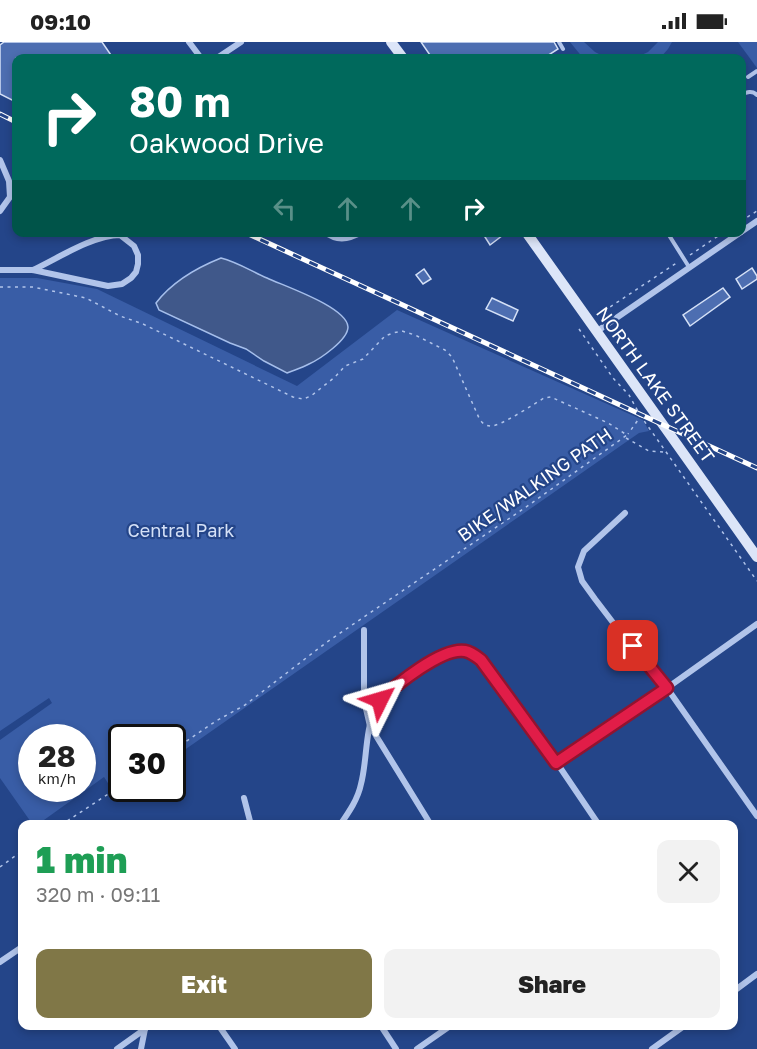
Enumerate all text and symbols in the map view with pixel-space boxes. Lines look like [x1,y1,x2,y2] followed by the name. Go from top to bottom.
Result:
[30,8,91,35] text: 09:10
[129,76,230,126] text: 80 m
[30,78,108,156] icon: right
[129,127,324,159] text: Oakwood Drive
[268,192,301,225] icon: left
[331,192,364,225] icon: ahead
[394,192,427,225] icon: ahead
[457,192,490,225] icon: right
[592,302,720,467] street label: NORTH LAKE STREET
[453,423,616,546] street label: BIKE/WALKING PATH
[127,519,235,541] park label: Central Park
[607,620,658,671] pin
[616,629,649,662] icon: arrive
[348,668,412,732] position arrow
[108,724,186,802] speed limit sign: 30
[38,738,76,774] text: 28
[38,769,76,787] text: km/h
[36,838,127,881] text: 1 min
[657,840,720,903] button: close
[36,882,160,906] text: 320 m · 09:11
[36,949,372,1018] button: Exit
[384,949,720,1018] button: Share

